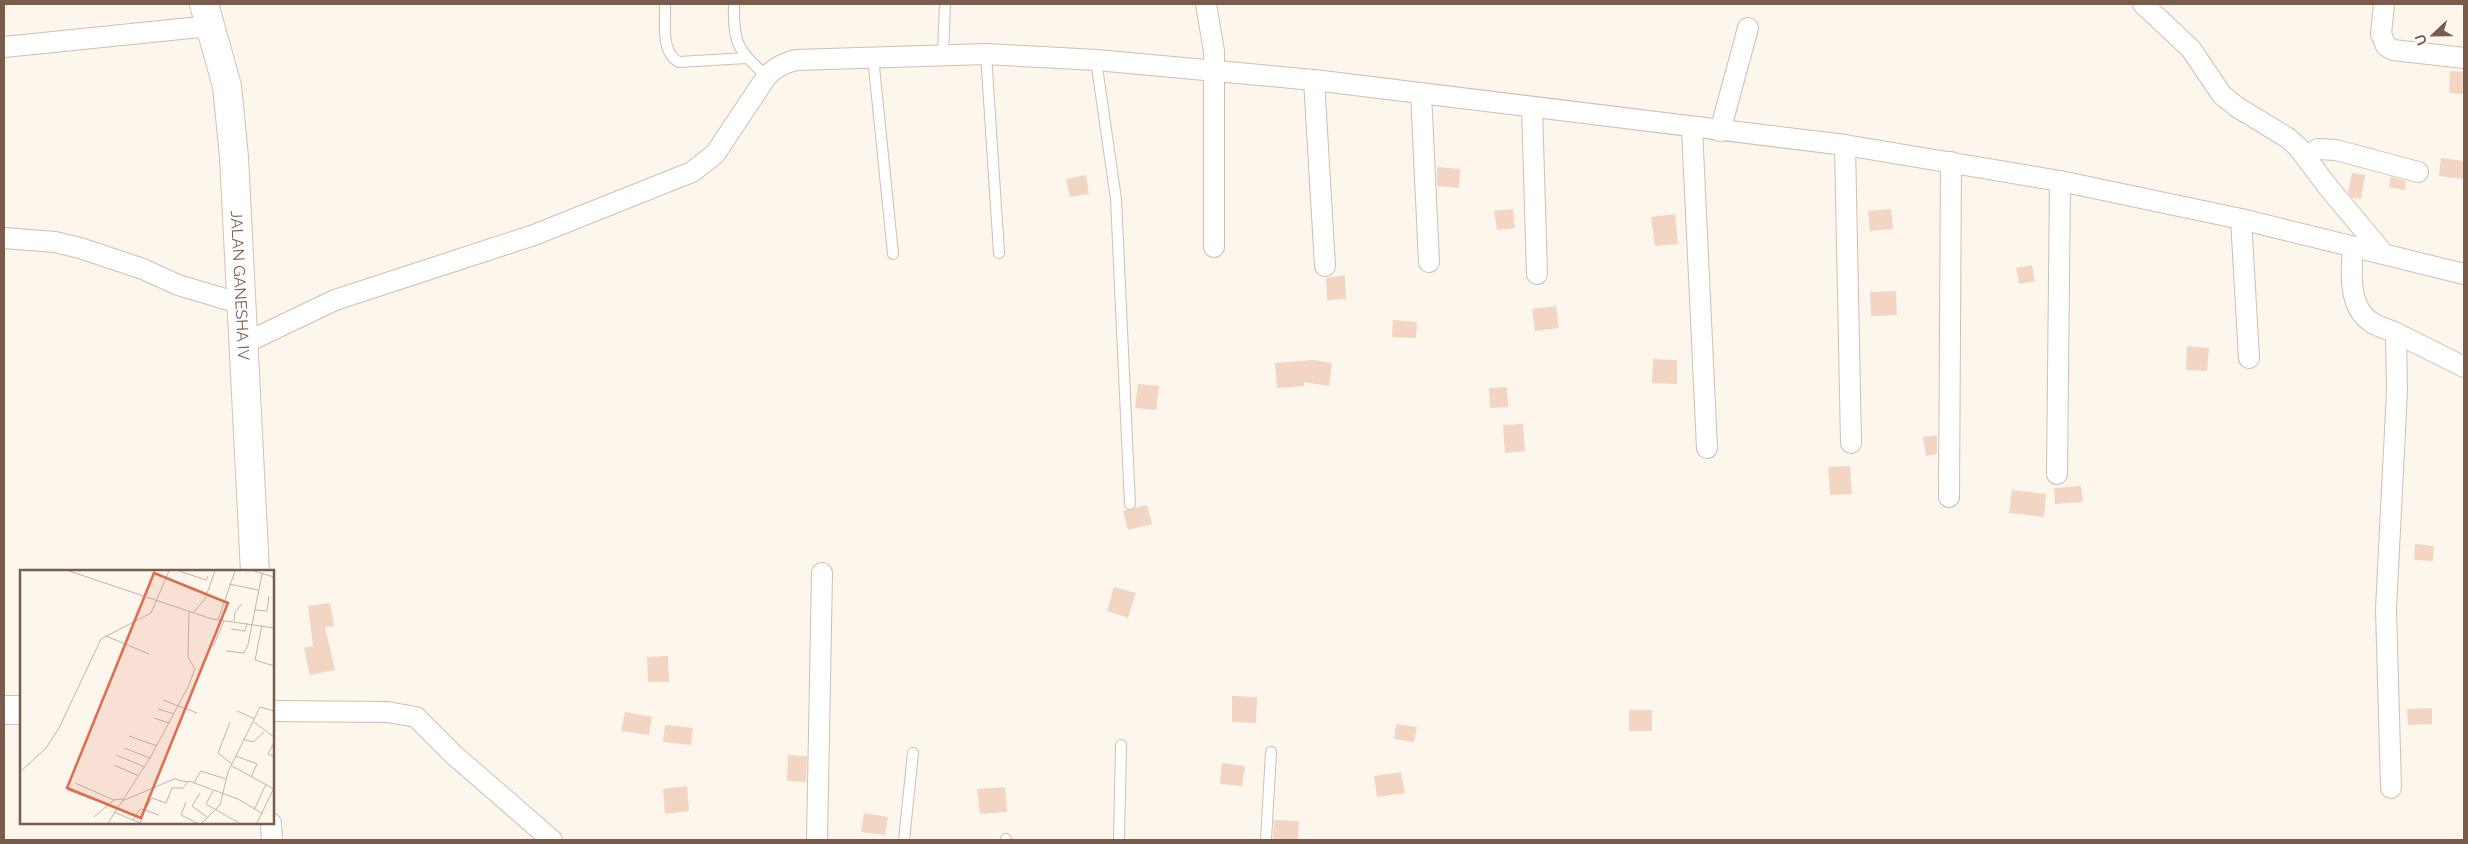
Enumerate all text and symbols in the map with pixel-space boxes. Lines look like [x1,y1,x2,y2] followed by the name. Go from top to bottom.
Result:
[2408,10,2458,60] north arrow
[2412,32,2430,48] text: U
[227,210,253,361] street label: JALAN GANESHA IV
[20,570,274,824] inset map

